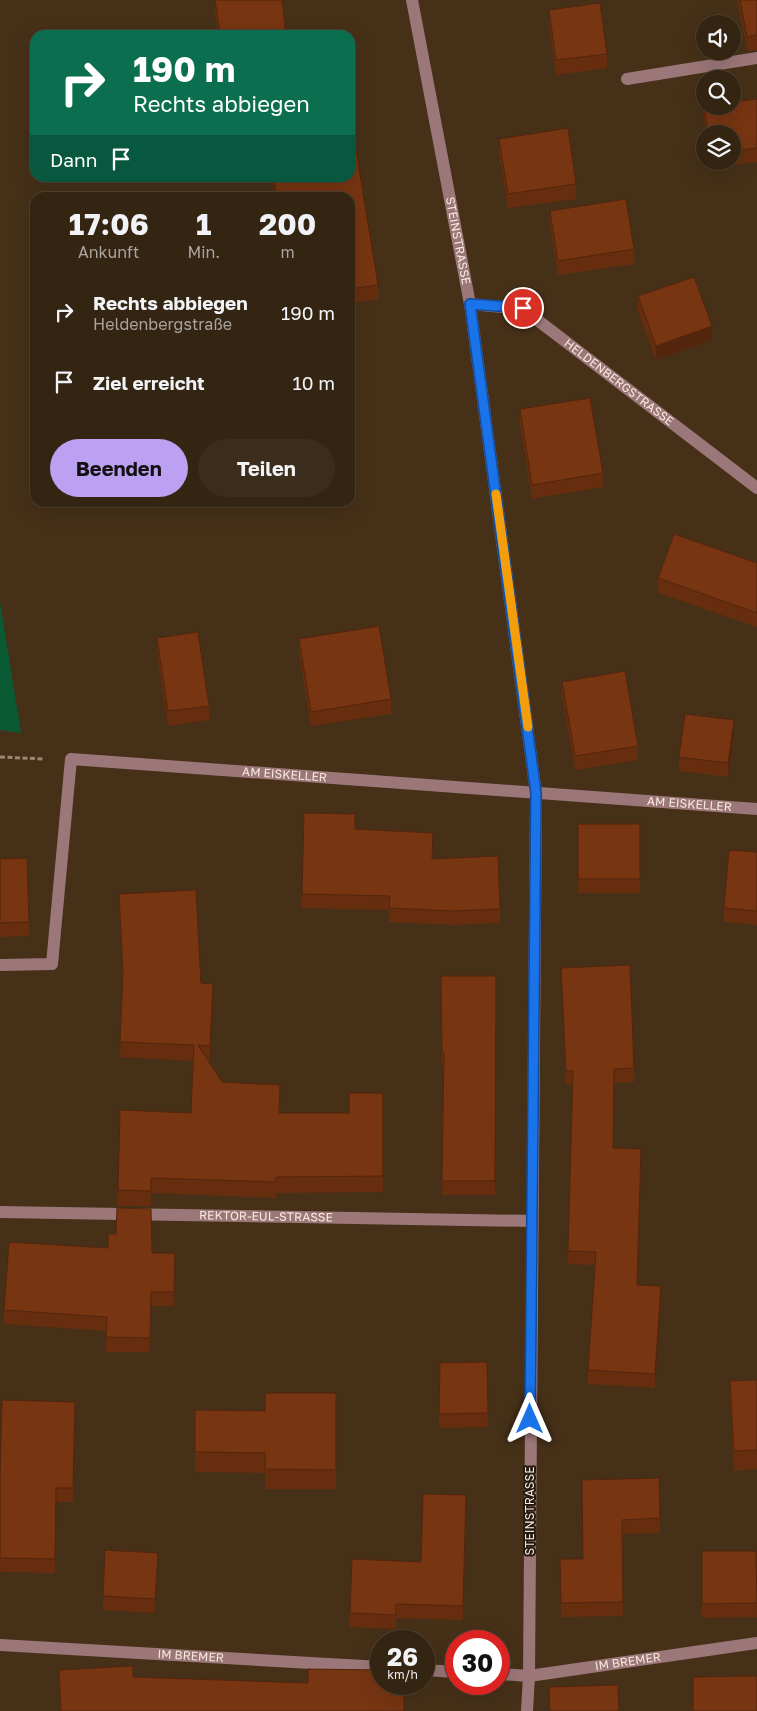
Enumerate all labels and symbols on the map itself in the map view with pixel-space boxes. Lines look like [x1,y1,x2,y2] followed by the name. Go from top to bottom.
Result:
[443,195,474,286] street label: STEINSTRASSE
[502,287,544,329] pin
[561,335,677,429] street label: HELDENBERGSTRASSE
[242,763,328,785] street label: AM EISKELLER
[647,793,732,814] street label: AM EISKELLER
[199,1207,333,1225] street label: REKTOR-EUL-STRASSE
[503,1392,555,1444] position arrow
[522,1467,537,1555] street label: STEINSTRASSE
[445,1630,510,1695] speed limit sign: 30
[157,1646,224,1665] street label: IM BREMER
[594,1649,662,1673] street label: IM BREMER

